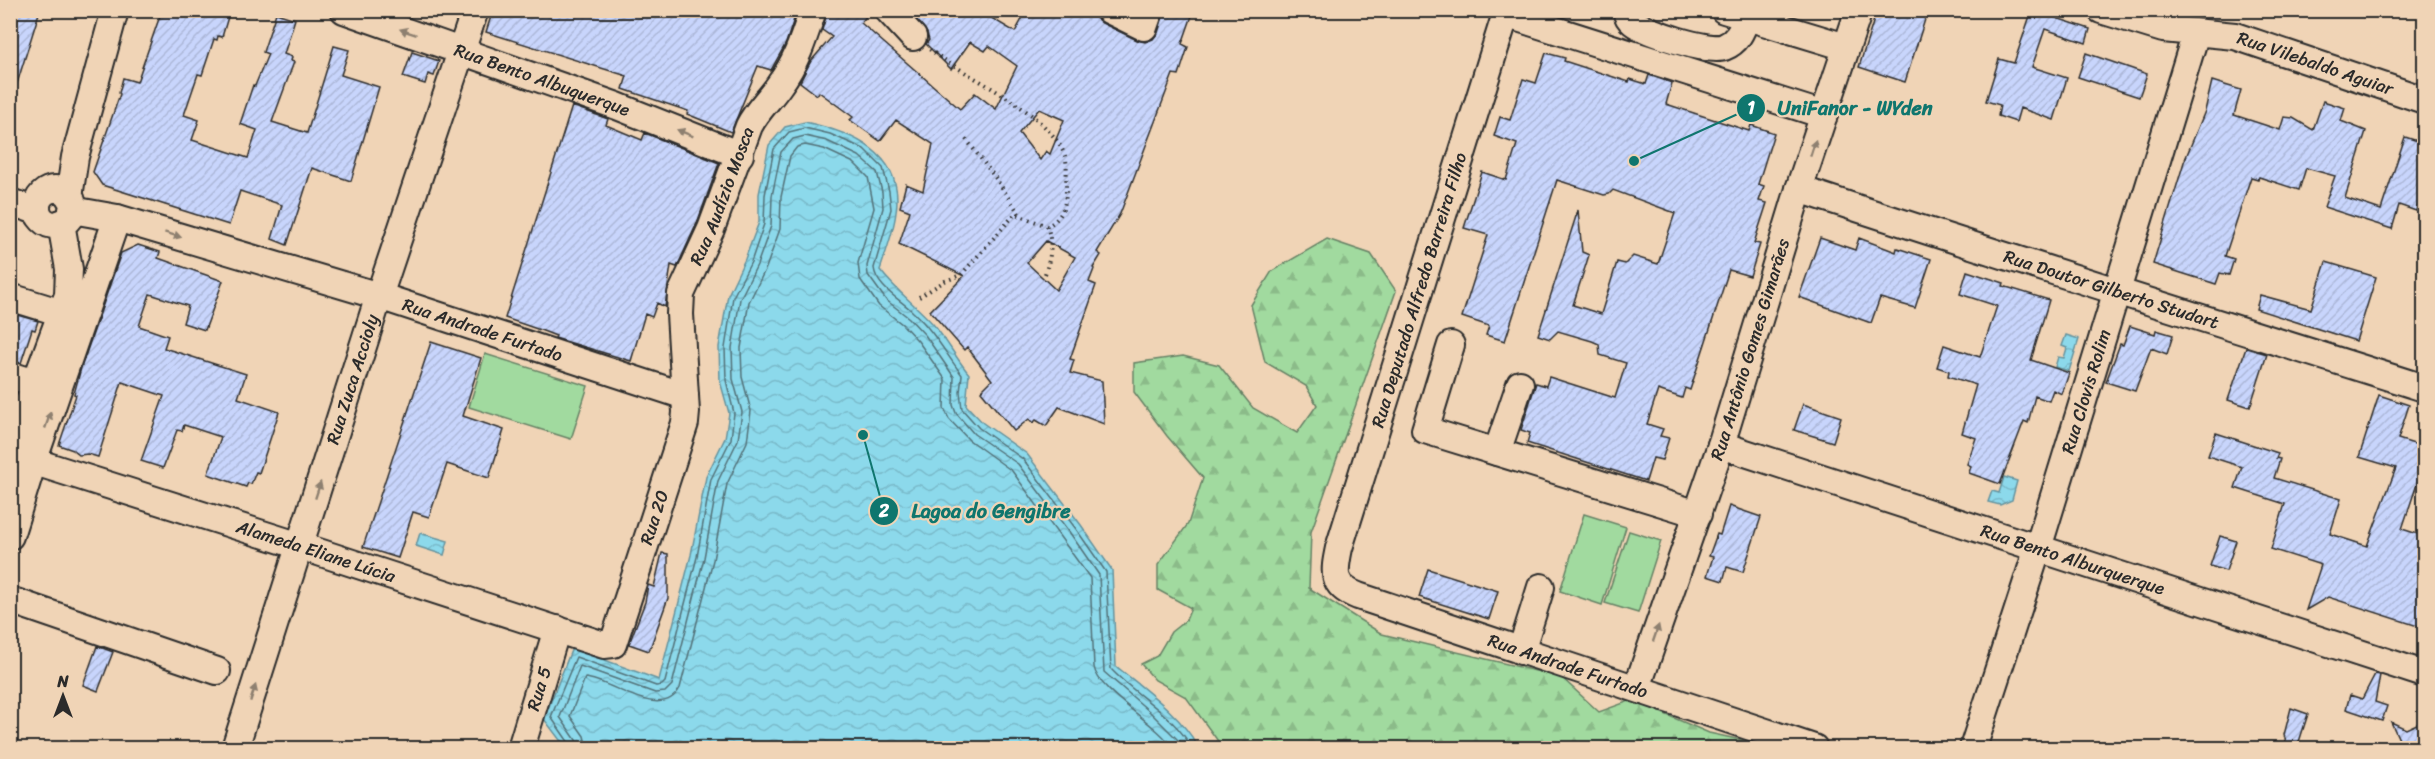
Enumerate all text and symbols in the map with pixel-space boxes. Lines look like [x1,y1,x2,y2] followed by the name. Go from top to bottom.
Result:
[2233,22,2399,105] street label: Rua Vilebaldo Aguiar
[399,27,417,36] one-way arrow
[450,34,635,126] street label: Rua Bento Albuquerque
[1736,89,1945,127] callout: UniFanor - WYden
[1778,91,1933,126] text: UniFanor - WYden
[1747,92,1755,124] text: 1
[680,122,763,271] street label: Rua Audízio Mosca
[676,128,694,138] one-way arrow
[1809,139,1818,157] one-way arrow
[1362,148,1476,432] street label: Rua Deputado Alfredo Barreira Filho
[164,231,182,240] one-way arrow
[1701,234,1799,465] street label: Rua Antônio Gomes Gimarães
[1999,240,2223,339] street label: Rua Doutor Gilberto Studart
[398,289,567,371] street label: Rua Andrade Furtado
[317,309,388,449] street label: Rua Zuca Accioly
[2052,325,2120,458] street label: Rua Clovis Rolim
[43,411,53,429] one-way arrow
[313,481,323,499] one-way arrow
[630,486,678,549] street label: Rua 20
[869,492,1082,530] callout: Lagoa do Gengibre
[911,494,1071,529] text: Lagoa do Gengibre
[878,495,890,527] text: 2
[231,510,400,592] street label: Alameda Eliane Lúcia
[1977,515,2169,605] street label: Rua Bento Alburquerque
[1483,624,1652,708] street label: Rua Andrade Furtado
[1652,624,1662,642] one-way arrow
[517,662,561,715] street label: Rua 5
[33,666,93,726] north arrow
[56,667,69,696] text: N
[249,684,258,702] one-way arrow

